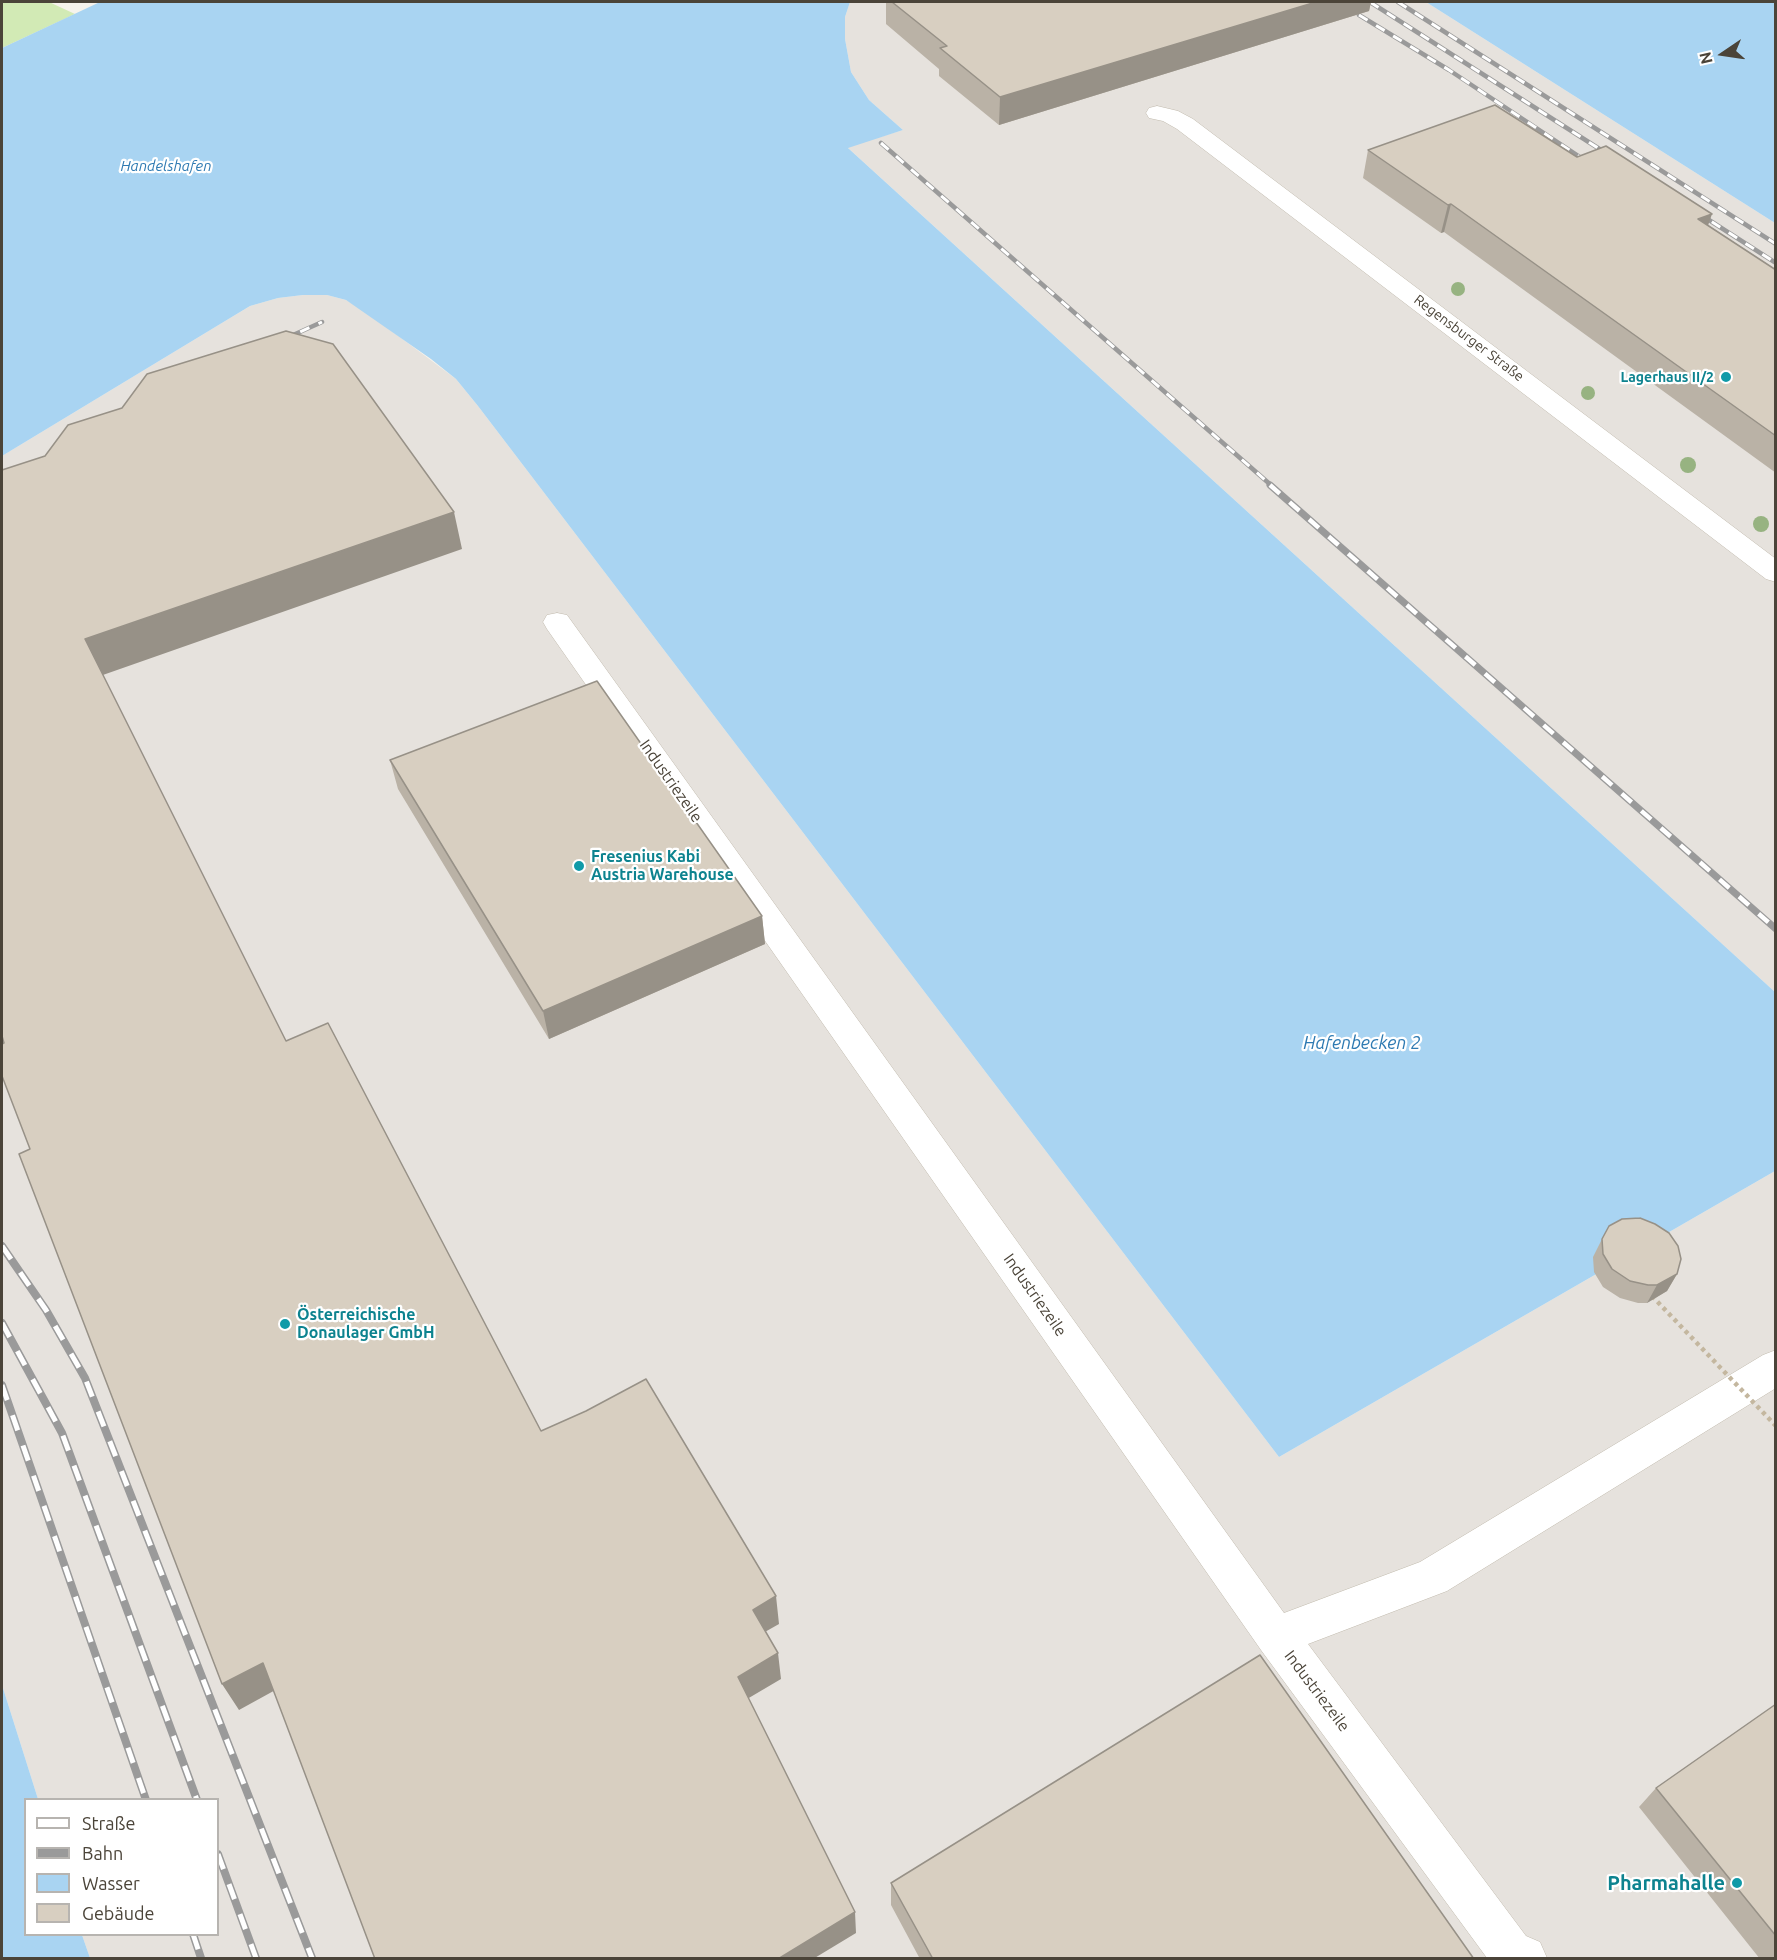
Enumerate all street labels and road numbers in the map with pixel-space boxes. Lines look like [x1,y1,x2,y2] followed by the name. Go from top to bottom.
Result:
[1411,291,1527,385] street label: Regensburger Straße
[635,736,707,826] street label: Industriezeile
[999,1250,1071,1340] street label: Industriezeile
[1280,1647,1354,1735] street label: Industriezeile

